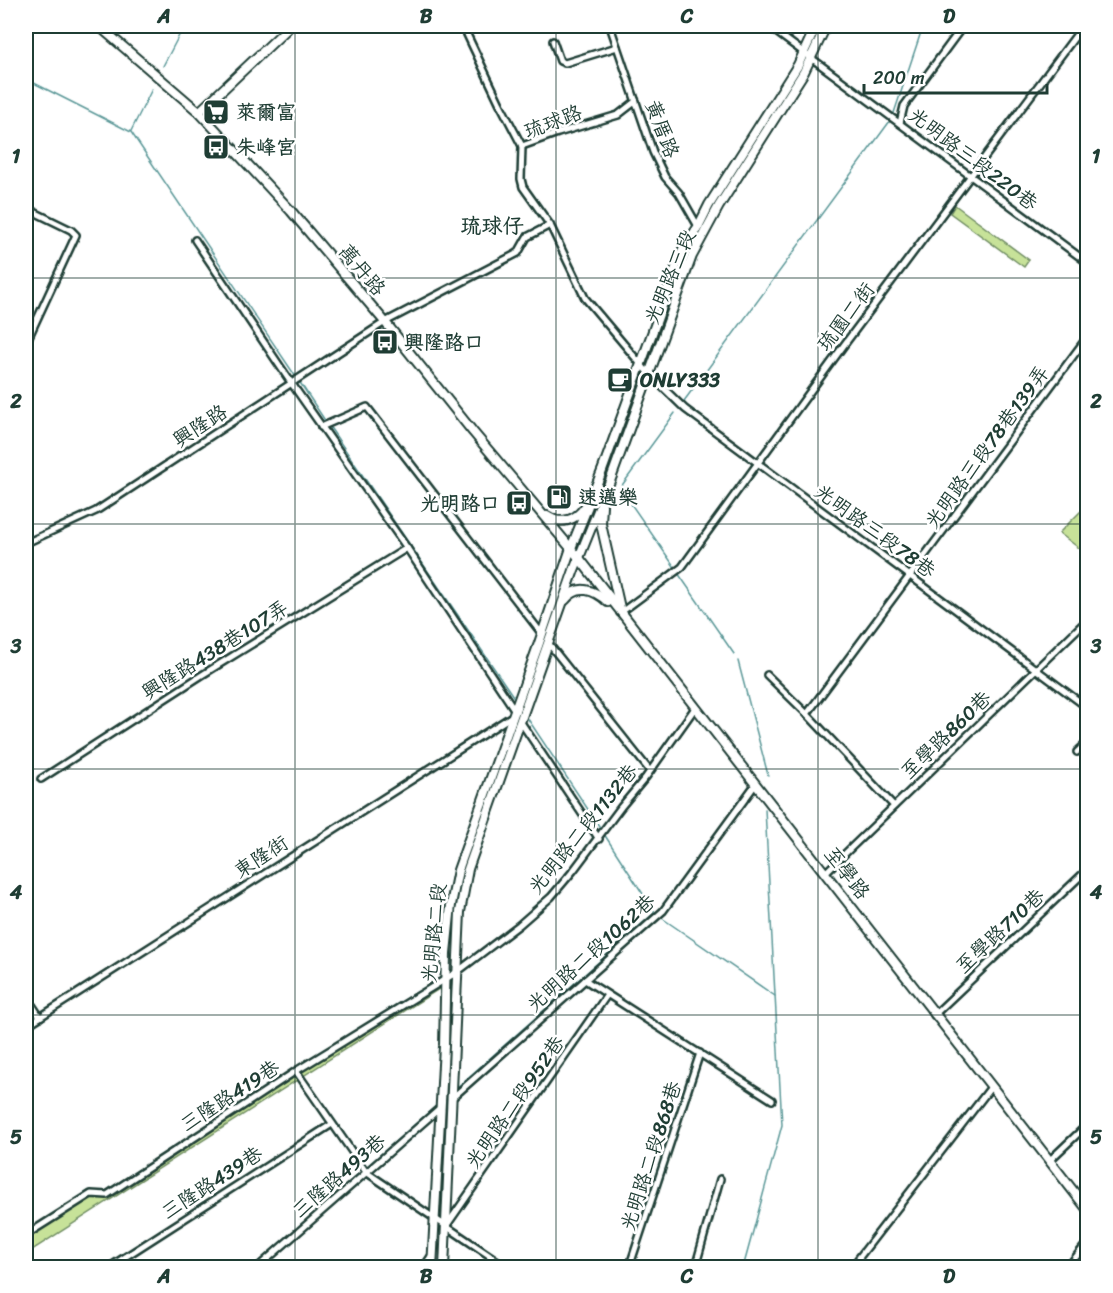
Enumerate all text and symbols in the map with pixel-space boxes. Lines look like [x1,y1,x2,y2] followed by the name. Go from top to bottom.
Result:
[156,0,171,34] text: A
[420,0,433,34] text: B
[680,0,694,34] text: C
[943,0,956,34] text: D
[864,57,1047,95] scale bar
[873,62,925,94] text: 200 m
[236,95,296,130] place label: 萊爾富
[519,95,588,149] street label: 琉球路
[635,95,689,164] street label: 黃厝路
[201,97,231,127] supermarket icon: 萊爾富
[900,98,1047,220] street label: 光明路三段220巷
[236,130,296,165] place label: 朱峰宮
[201,132,231,162] bus stop icon: 朱峰宮
[12,139,21,174] text: 1
[1092,139,1101,174] text: 1
[461,207,524,245] district label: 琉球仔
[634,224,706,330] street label: 光明路三段
[329,236,395,305] street label: 萬丹路
[808,275,884,359] street label: 琉園二街
[404,325,484,360] place label: 興隆路口
[370,327,400,357] bus stop icon: 興隆路口
[915,358,1059,536] street label: 光明路三段78巷139弄
[640,363,720,398] place label: ONLY333
[605,365,635,395] cafe icon: ONLY333
[9,384,22,419] text: 2
[1089,384,1102,419] text: 2
[165,394,236,457] street label: 興隆路
[807,475,944,588] street label: 光明路三段78巷
[578,480,638,515] place label: 速邁樂
[544,482,574,512] fuel station icon: 速邁樂
[420,486,500,521] place label: 光明路口
[504,488,534,518] bus stop icon: 光明路口
[134,591,296,709] street label: 興隆路438巷107弄
[10,629,22,664] text: 3
[1090,629,1102,664] text: 3
[892,681,1001,788] street label: 至學路860巷
[519,755,647,902] street label: 光明路二段1132巷
[226,826,296,888] street label: 東隆街
[815,839,880,908] street label: 至學路
[9,875,23,910] text: 4
[1089,875,1103,910] text: 4
[947,879,1054,982] street label: 至學路710巷
[411,881,457,985] street label: 光明路二段
[518,884,664,1021] street label: 光明路二段1062巷
[456,1027,575,1176] street label: 光明路二段952巷
[173,1050,288,1142] street label: 三隆路419巷
[610,1076,692,1235] street label: 光明路二段868巷
[10,1120,22,1155] text: 5
[1090,1120,1102,1155] text: 5
[284,1124,395,1227] street label: 三隆路493巷
[154,1136,271,1229] street label: 三隆路439巷
[156,1259,171,1293] text: A
[420,1259,433,1293] text: B
[680,1259,694,1293] text: C
[943,1259,956,1293] text: D

